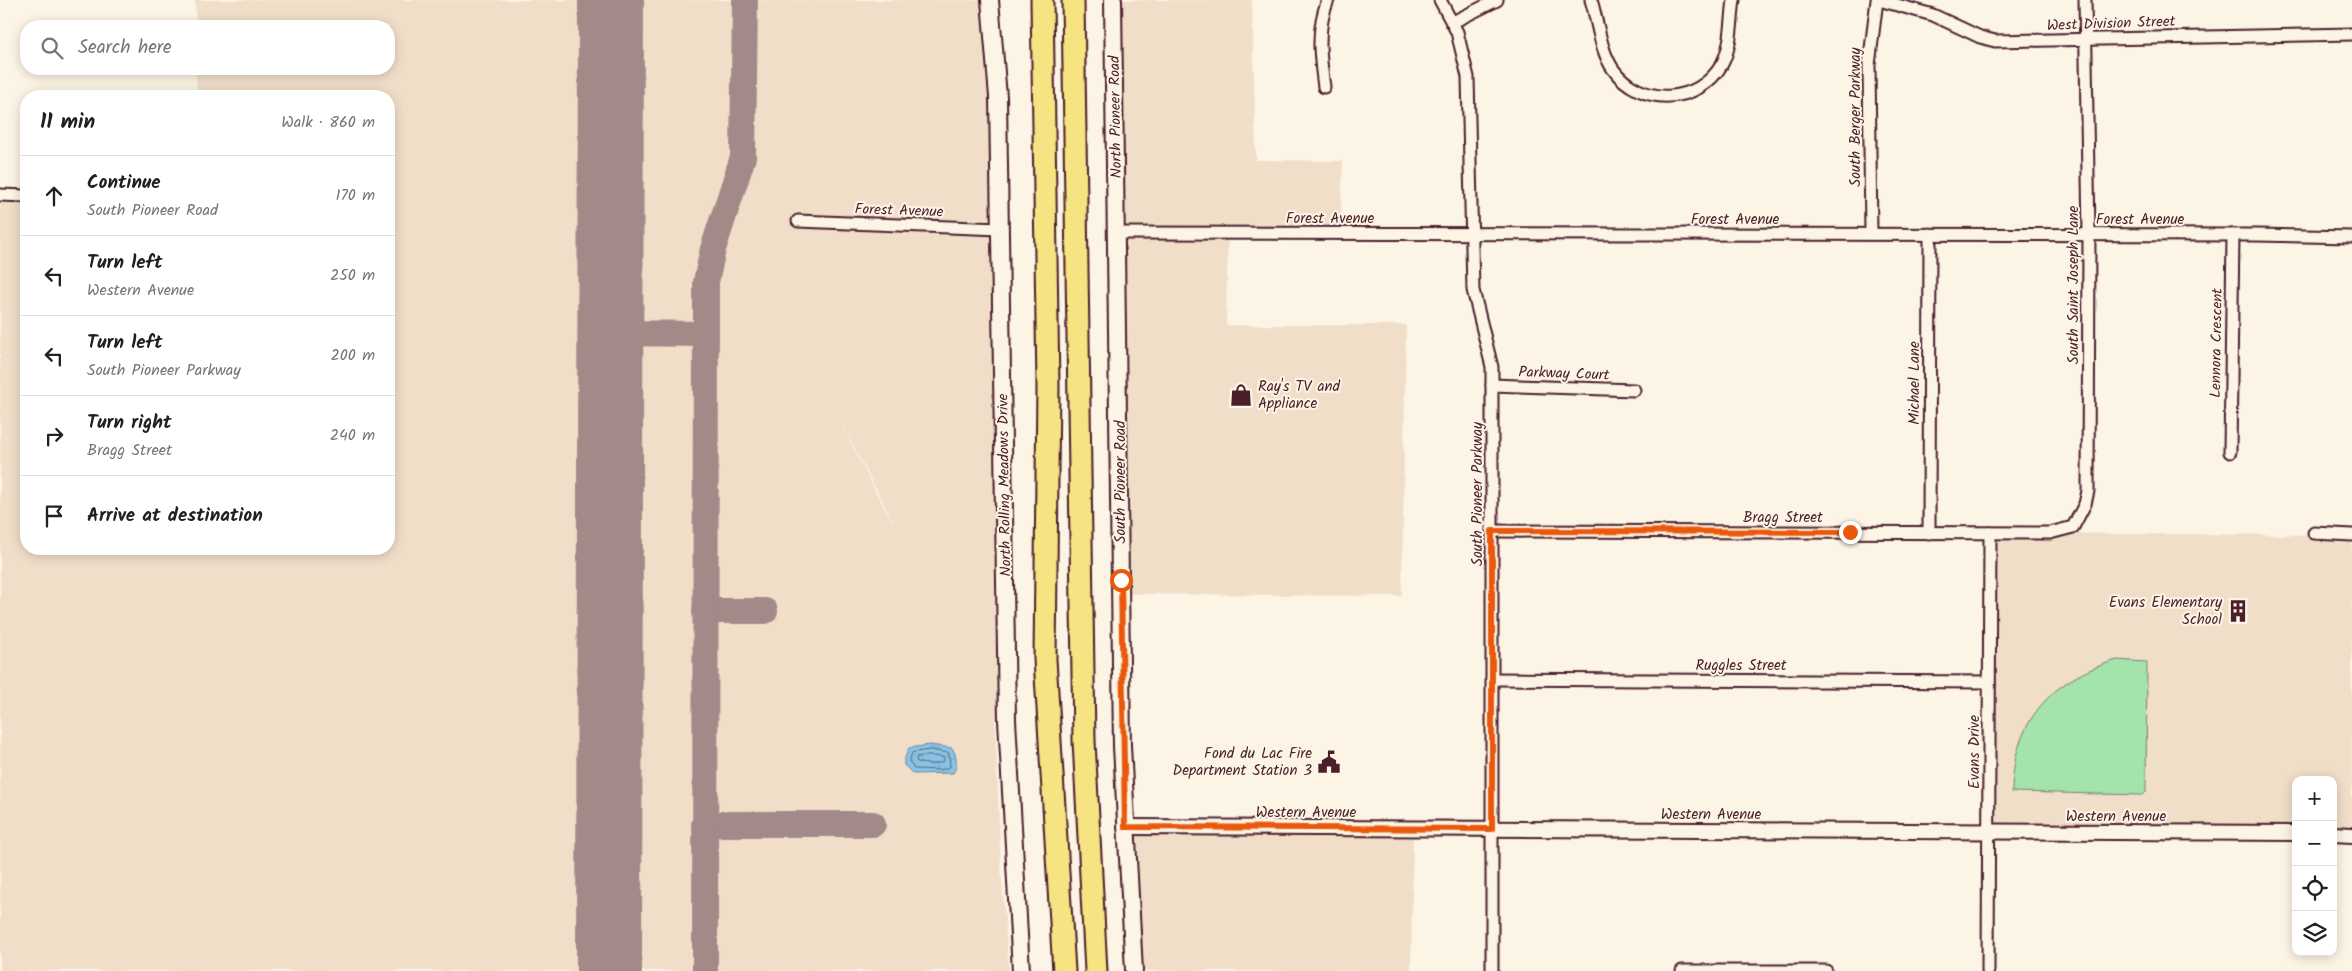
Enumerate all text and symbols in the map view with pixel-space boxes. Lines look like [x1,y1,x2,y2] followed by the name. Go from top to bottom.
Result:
[2046,10,2176,38] street label: West Division Street
[20,20,395,75] search box
[78,33,172,63] text: Search here
[38,34,66,62] icon: search
[1844,46,1868,187] street label: South Berger Parkway
[1103,55,1129,179] street label: North Pioneer Road
[40,106,95,139] text: 11 min
[281,110,375,135] text: Walk · 860 m
[87,168,160,198] text: Continue
[40,182,68,210] icon: ahead
[335,183,375,208] text: 170 m
[854,197,944,225] street label: Forest Avenue
[87,198,218,223] text: South Pioneer Road
[2062,206,2086,364] street label: South Saint Joseph Lane
[1286,207,1375,231] street label: Forest Avenue
[1691,208,1780,232] street label: Forest Avenue
[2096,208,2185,232] street label: Forest Avenue
[87,248,162,278] text: Turn left
[40,262,68,290] icon: left
[330,263,375,288] text: 250 m
[87,278,194,303] text: Western Avenue
[2204,288,2230,398] street label: Lennora Crescent
[87,328,162,358] text: Turn left
[1903,341,1927,425] street label: Michael Lane
[40,342,68,370] icon: left
[331,343,375,368] text: 200 m
[87,358,241,383] text: South Pioneer Parkway
[1518,360,1610,388] street label: Parkway Court
[1258,375,1340,416] place label: Ray's TV and Appliance
[1228,382,1254,408] shop icon: Ray's TV and Appliance
[991,393,1019,577] street label: North Rolling Meadows Drive
[87,408,172,438] text: Turn right
[1109,420,1133,543] street label: South Pioneer Road
[1466,421,1490,566] street label: South Pioneer Parkway
[40,422,68,450] icon: right
[330,423,375,448] text: 240 m
[87,438,172,463] text: Bragg Street
[87,501,263,531] text: Arrive at destination
[40,502,68,530] icon: arrive
[1743,506,1823,530] street label: Bragg Street
[1839,521,1862,544] route end
[1110,569,1133,592] route start
[2109,591,2223,632] place label: Evans Elementary School
[2225,598,2251,624] building icon: Evans Elementary School
[1695,654,1787,678] street label: Ruggles Street
[1963,715,1987,789] street label: Evans Drive
[1173,742,1312,783] place label: Fond du Lac Fire Department Station 3
[1316,749,1342,775] public building icon: Fond du Lac Fire Department Station 3
[2292,776,2337,956] map controls
[2292,776,2337,821] button: +
[1256,801,1357,825] street label: Western Avenue
[1661,803,1762,827] street label: Western Avenue
[2066,805,2167,829] street label: Western Avenue
[2292,821,2337,866] button: −
[2292,866,2337,911] button: locate
[2292,911,2337,956] button: layers

